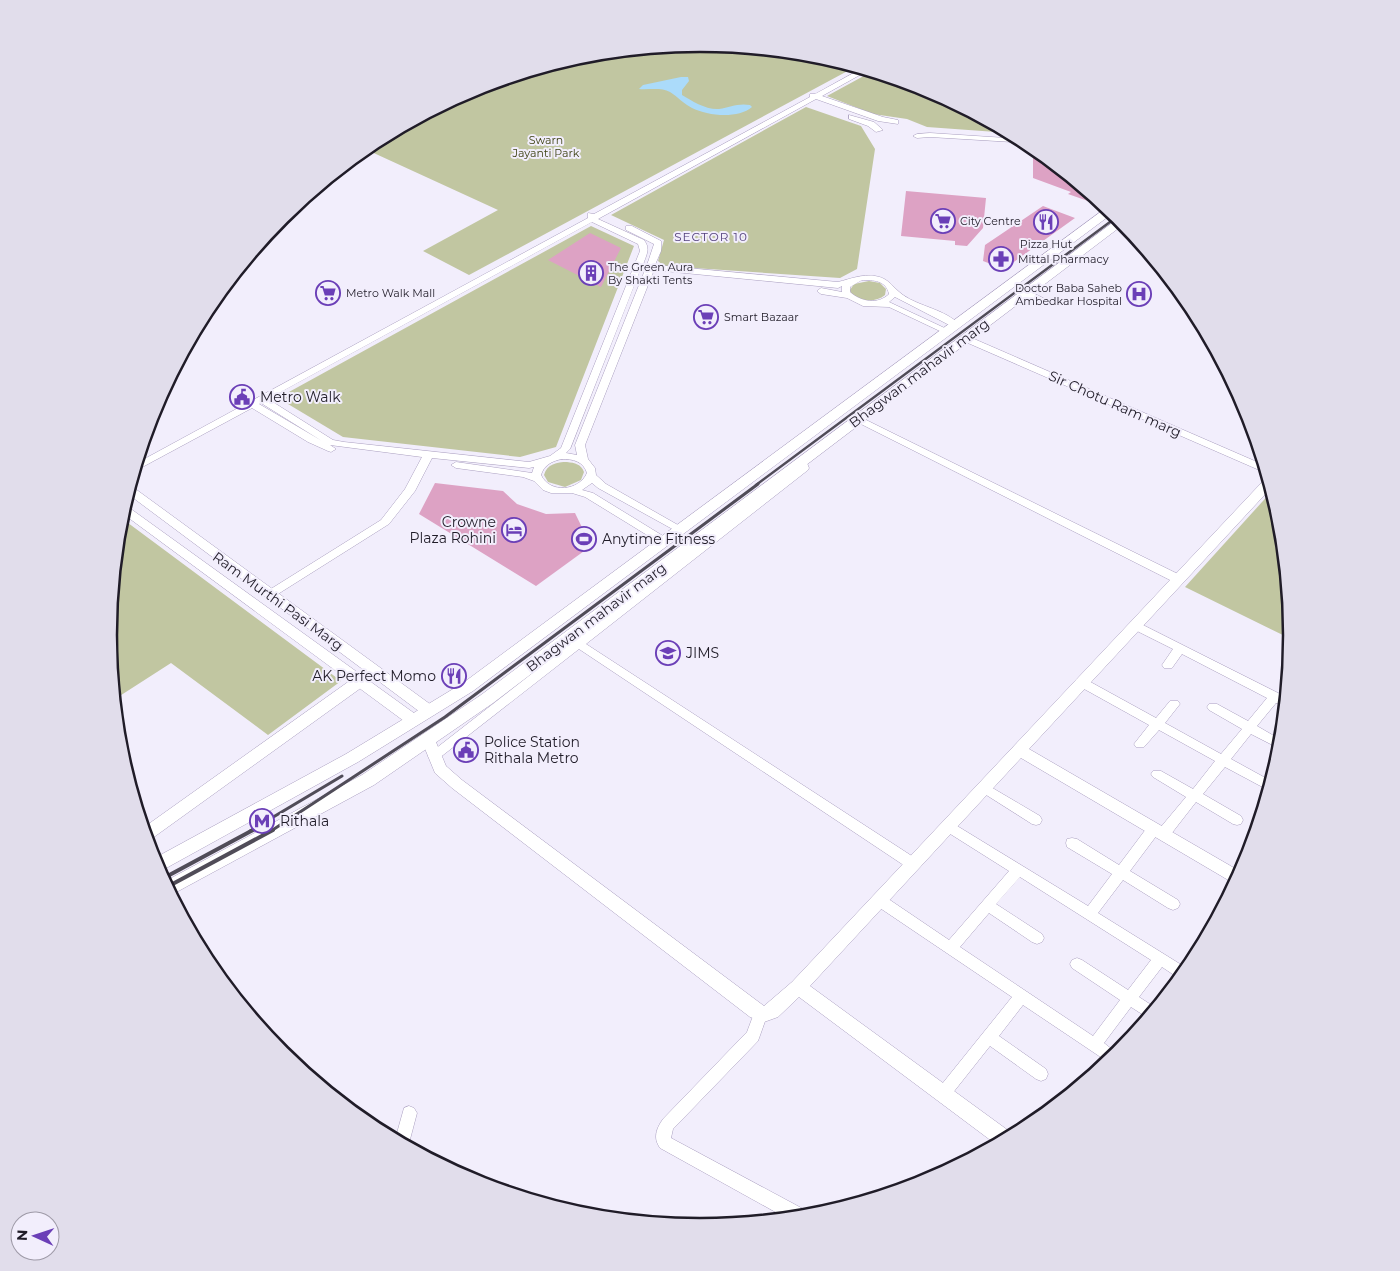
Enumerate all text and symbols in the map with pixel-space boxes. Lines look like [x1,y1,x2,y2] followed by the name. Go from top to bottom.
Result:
[512,133,580,160] park label: Swarn Jayanti Park
[930,208,956,234] supermarket icon: City Centre
[1033,209,1059,235] restaurant icon: Pizza Hut
[960,214,1021,228] place label: City Centre
[674,229,748,244] district label: SECTOR 10
[1020,237,1073,251] place label: Pizza Hut
[988,246,1014,272] pharmacy icon: Mittal Pharmacy
[1018,252,1109,266] place label: Mittal Pharmacy
[578,260,604,286] building icon: The Green Aura By Shakti Tents
[608,260,693,287] place label: The Green Aura By Shakti Tents
[315,280,341,306] supermarket icon: Metro Walk Mall
[1015,281,1122,308] place label: Doctor Baba Saheb Ambedkar Hospital
[1126,281,1152,307] hospital icon: Doctor Baba Saheb Ambedkar Hospital
[346,286,435,300] place label: Metro Walk Mall
[693,304,719,330] supermarket icon: Smart Bazaar
[724,310,799,324] place label: Smart Bazaar
[845,314,993,432] street label: Bhagwan mahavir marg
[1046,367,1184,441] street label: Sir Chotu Ram marg
[229,384,255,410] public building icon: Metro Walk
[260,388,341,406] place label: Metro Walk
[409,513,496,547] place label: Crowne Plaza Rohini
[501,517,527,543] hotel icon: Crowne Plaza Rohini
[571,526,597,552] sports icon: Anytime Fitness
[602,530,715,548] place label: Anytime Fitness
[209,548,347,654] street label: Ram Murthi Pasi Marg
[522,558,670,676] street label: Bhagwan mahavir marg
[655,640,681,666] school or university icon: JIMS
[685,644,719,662] place label: JIMS
[441,663,467,689] restaurant icon: AK Perfect Momo
[312,667,436,685] place label: AK Perfect Momo
[484,733,580,767] place label: Police Station Rithala Metro
[453,737,479,763] public building icon: Police Station Rithala Metro
[249,808,275,834] metro station icon: Rithala
[280,812,329,830] place label: Rithala
[10,1211,60,1261] north arrow
[13,1229,31,1241] text: N

